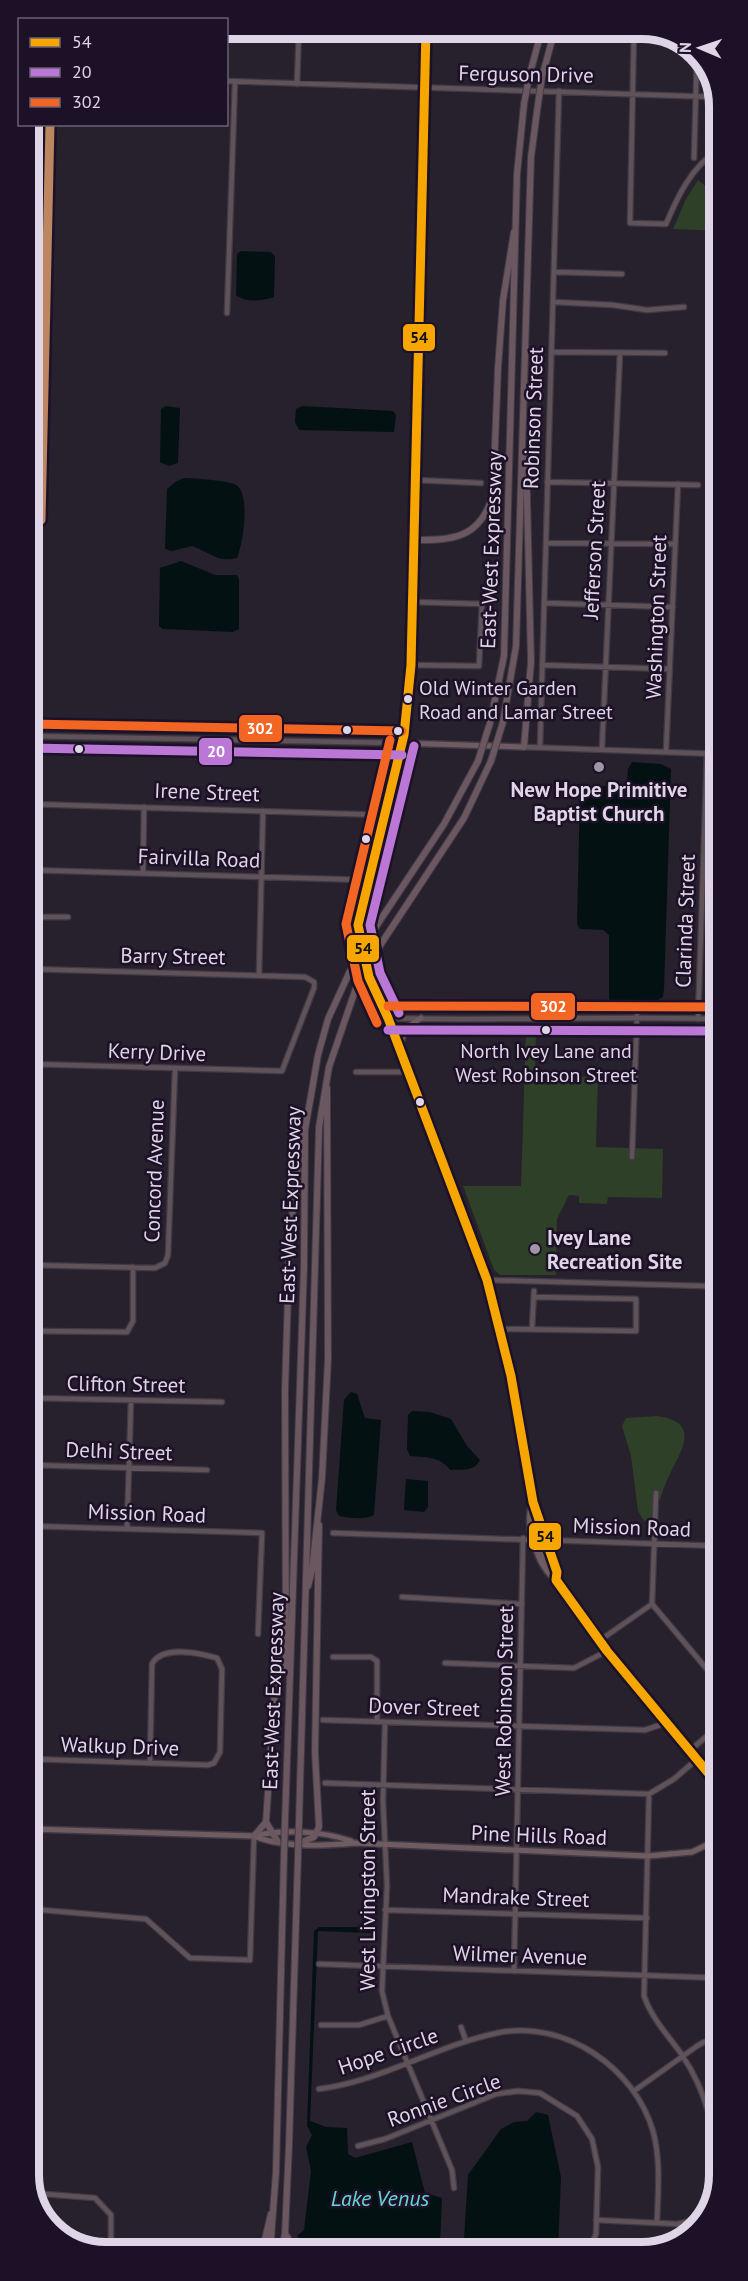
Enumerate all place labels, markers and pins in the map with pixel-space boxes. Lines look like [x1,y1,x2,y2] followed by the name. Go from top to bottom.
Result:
[419,675,613,725] place label: Old Winter Garden Road and Lamar Street
[402,693,414,705] marker: Old Winter Garden Road and Lamar Street
[341,724,353,736] unlabelled marker
[392,725,404,737] unlabelled marker
[73,743,85,755] unlabelled marker
[592,760,606,774] marker: New Hope Primitive Baptist Church
[510,776,688,827] place label: New Hope Primitive Baptist Church
[360,833,372,845] unlabelled marker
[540,1024,552,1036] marker: North Ivey Lane and West Robinson Street
[455,1038,637,1088] place label: North Ivey Lane and West Robinson Street
[414,1096,426,1108] unlabelled marker
[547,1224,682,1275] place label: Ivey Lane Recreation Site
[528,1242,542,1256] marker: Ivey Lane Recreation Site

